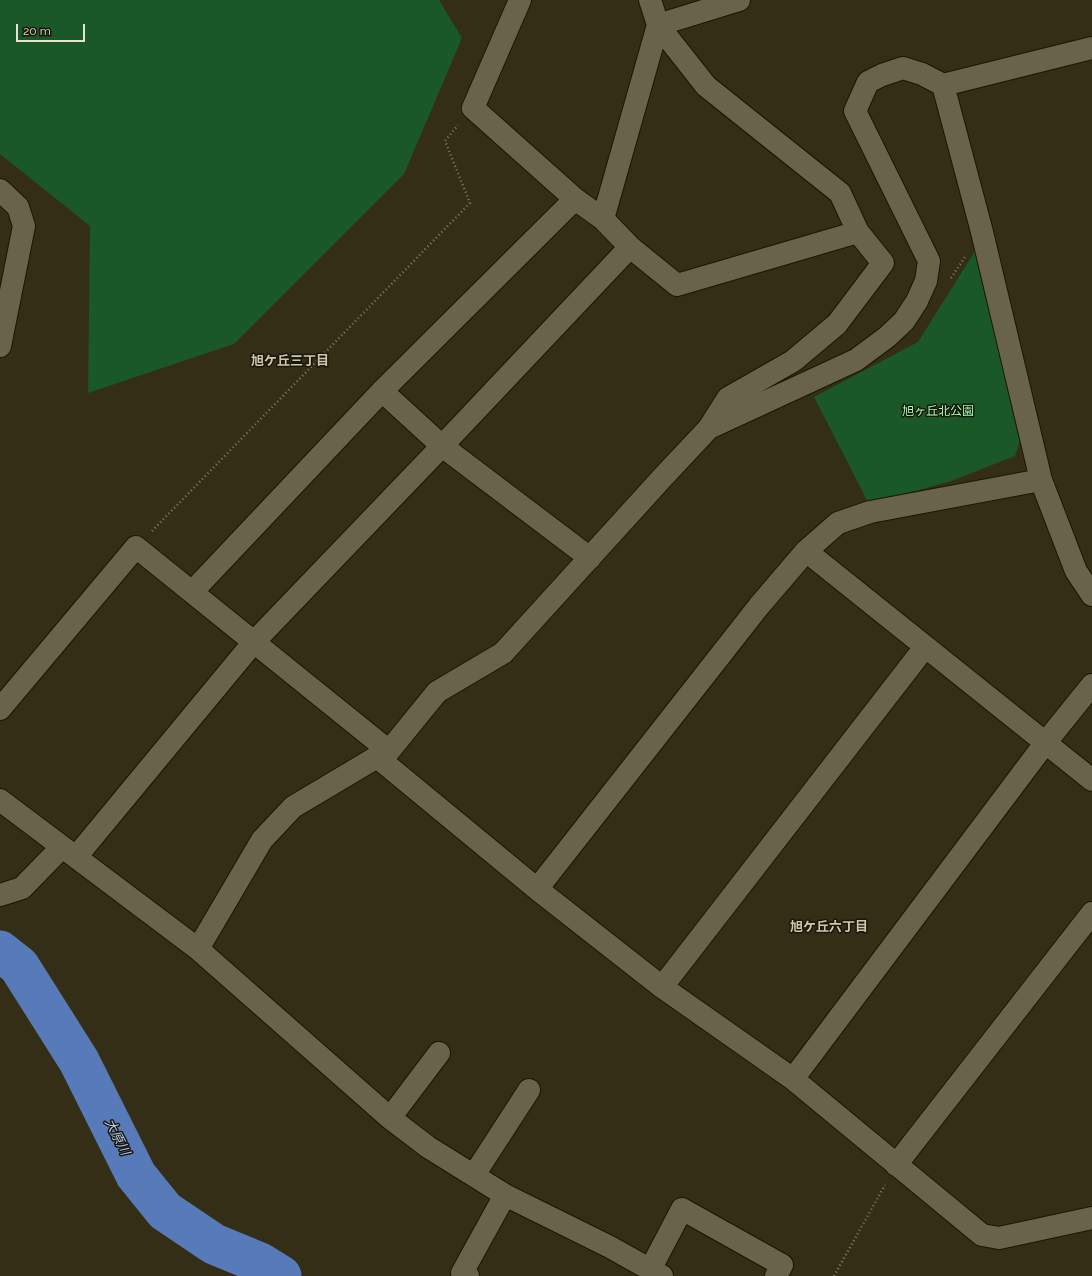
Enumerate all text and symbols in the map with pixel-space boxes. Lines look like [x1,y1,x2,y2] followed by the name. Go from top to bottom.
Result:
[18,16,87,42] scale bar
[23,24,51,38] text: 20 m
[251,353,329,369] district label: 旭ケ丘三丁目
[902,404,974,418] park label: 旭ヶ丘北公園
[790,919,868,935] district label: 旭ケ丘六丁目
[101,1116,133,1158] water label: 大原川

